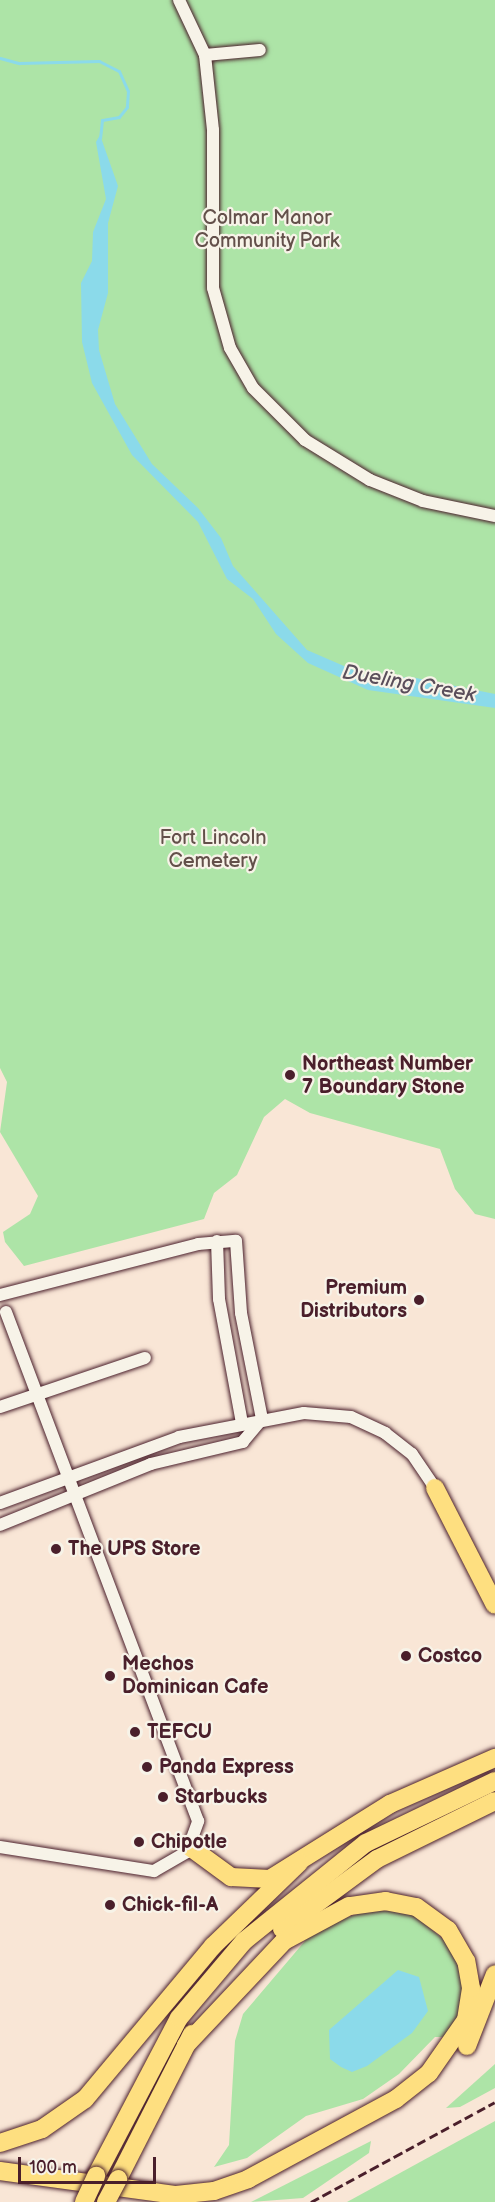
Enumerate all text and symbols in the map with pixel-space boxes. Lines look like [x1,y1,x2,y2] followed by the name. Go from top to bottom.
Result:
[194,206,340,253] park label: Colmar Manor Community Park
[340,660,478,708] water label: Dueling Creek
[160,827,266,874] park label: Fort Lincoln Cemetery
[302,1052,473,1099] place label: Northeast Number 7 Boundary Stone
[283,1068,297,1082] marker: Northeast Number 7 Boundary Stone
[300,1276,407,1323] place label: Premium Distributors
[412,1293,426,1307] marker: Premium Distributors
[68,1537,200,1561] place label: The UPS Store
[49,1542,63,1556] marker: The UPS Store
[418,1644,482,1668] place label: Costco
[399,1649,413,1663] marker: Costco
[122,1652,268,1699] place label: Mechos Dominican Cafe
[103,1669,117,1683] marker: Mechos Dominican Cafe
[147,1720,212,1744] place label: TEFCU
[128,1725,142,1739] marker: TEFCU
[159,1755,294,1779] place label: Panda Express
[140,1760,154,1774] marker: Panda Express
[175,1785,267,1809] place label: Starbucks
[156,1790,170,1804] marker: Starbucks
[151,1830,227,1854] place label: Chipotle
[132,1835,146,1849] marker: Chipotle
[122,1893,218,1917] place label: Chick-fil-A
[103,1898,117,1912] marker: Chick-fil-A
[21,2145,159,2183] scale bar
[29,2157,77,2178] text: 100 m

